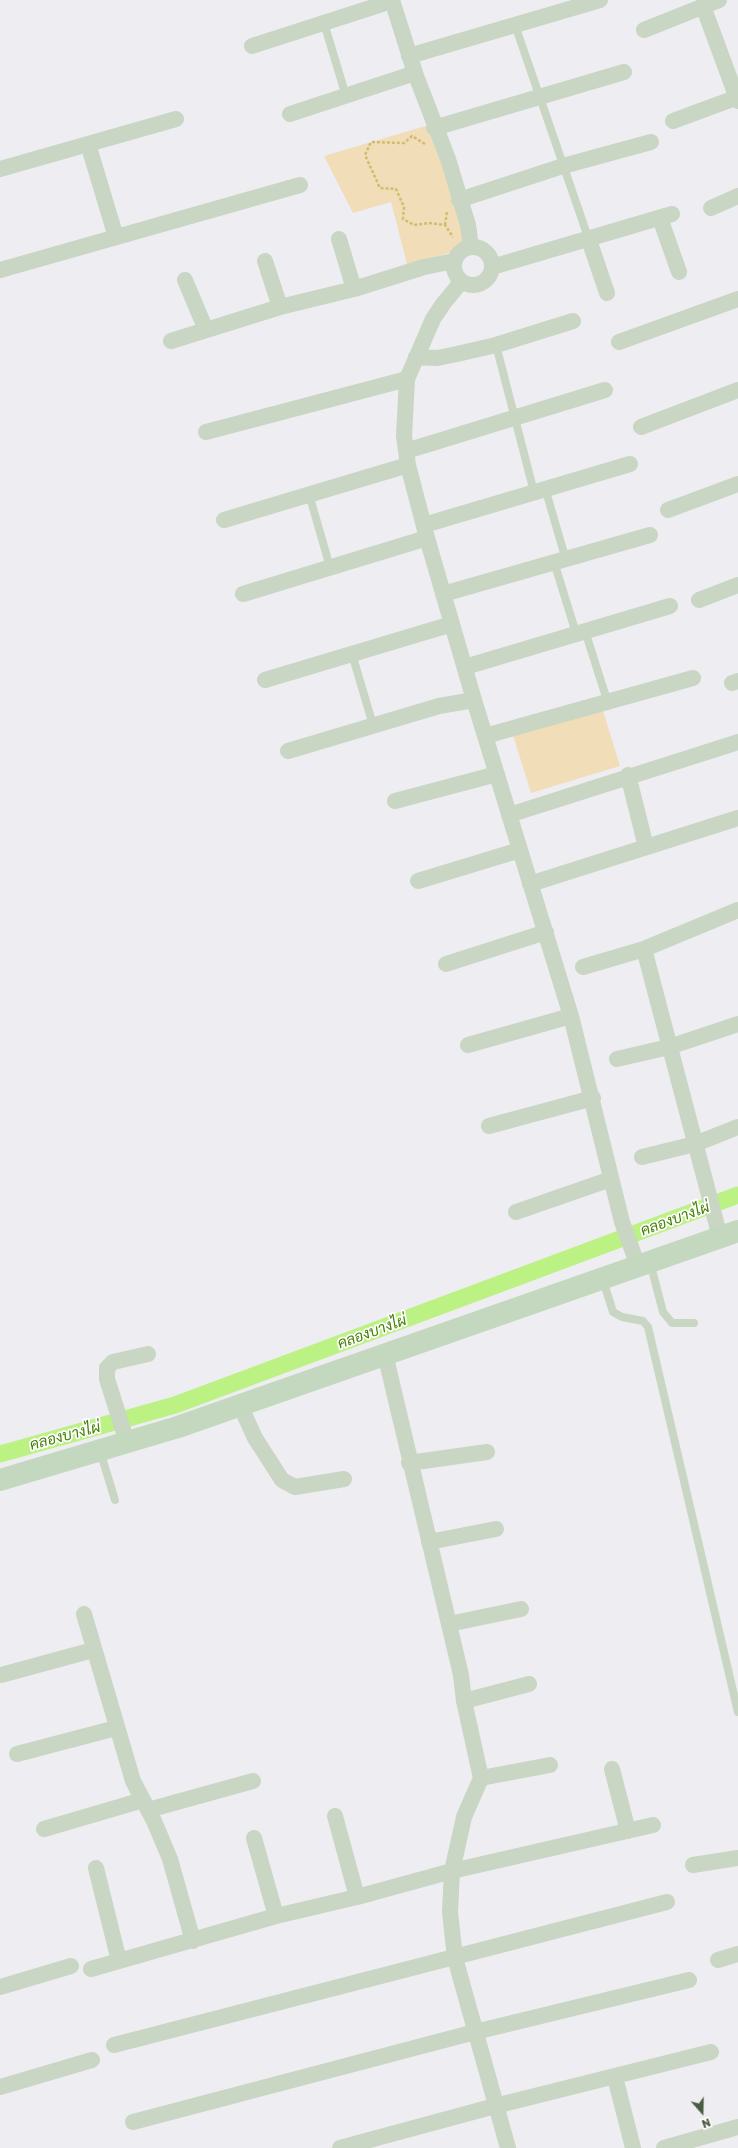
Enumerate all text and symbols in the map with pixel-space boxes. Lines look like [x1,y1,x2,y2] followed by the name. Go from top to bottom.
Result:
[638,1198,712,1240] water label: คลองบางไผ่
[335,1311,409,1353] water label: คลองบางไผ่
[28,1418,102,1454] water label: คลองบางไผ่
[682,2092,722,2132] north arrow
[700,2116,712,2131] text: N

